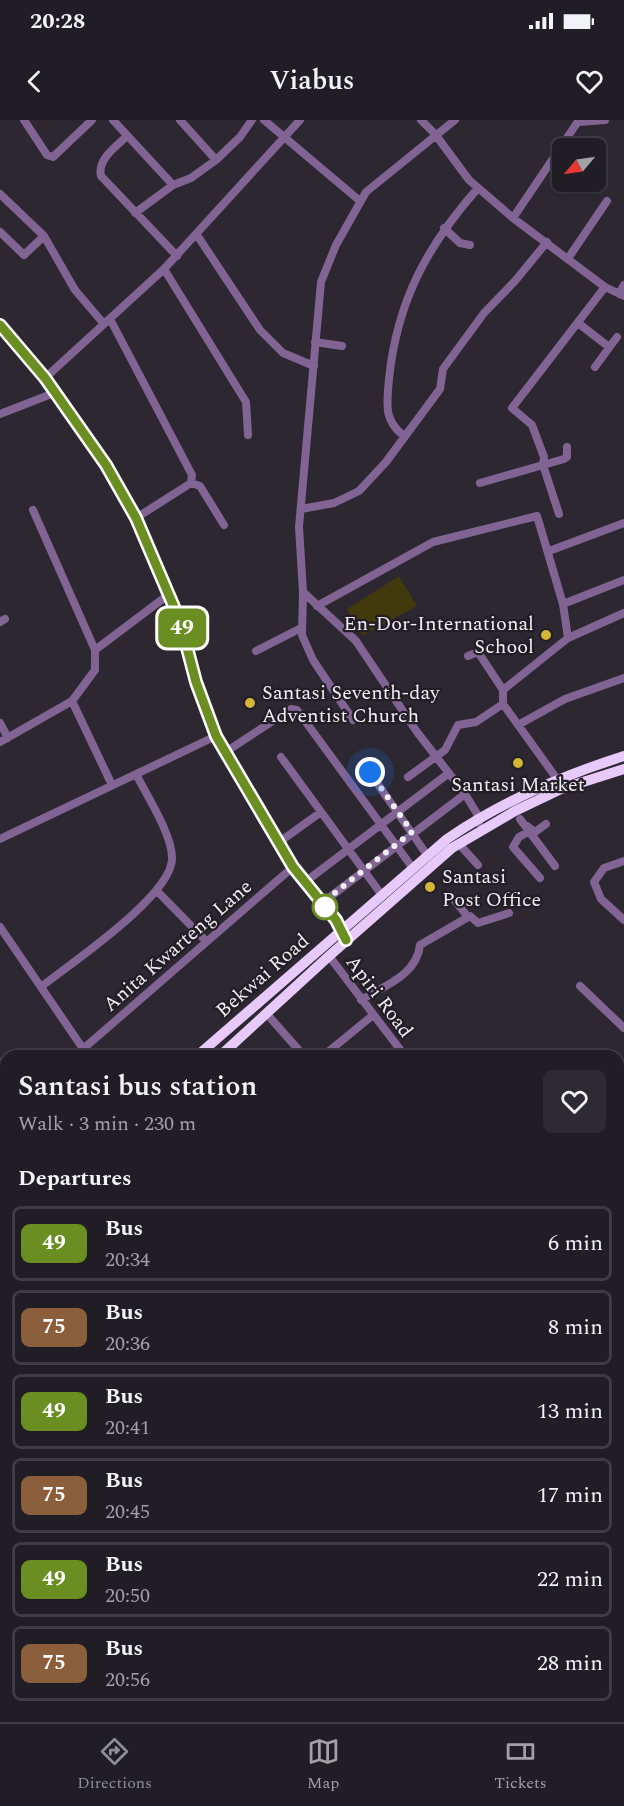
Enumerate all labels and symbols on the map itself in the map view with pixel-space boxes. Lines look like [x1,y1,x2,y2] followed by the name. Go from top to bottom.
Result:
[552,138,606,192] north arrow
[155,608,209,648] line badge: 49
[344,609,534,662] place label: En-Dor-International School
[539,628,553,642] marker: En-Dor-International School
[262,678,441,731] place label: Santasi Seventh-day Adventist Church
[243,696,257,710] marker: Santasi Seventh-day Adventist Church
[511,756,525,770] marker: Santasi Market
[355,757,385,787] your location
[451,770,585,800] place label: Santasi Market
[442,862,541,915] place label: Santasi Post Office
[96,872,259,1019] street label: Anita Kwarteng Lane
[423,880,437,894] marker: Santasi Post Office
[312,894,338,920] unlabelled marker
[209,927,316,1025] street label: Bekwai Road
[338,949,420,1044] street label: Apiri Road

